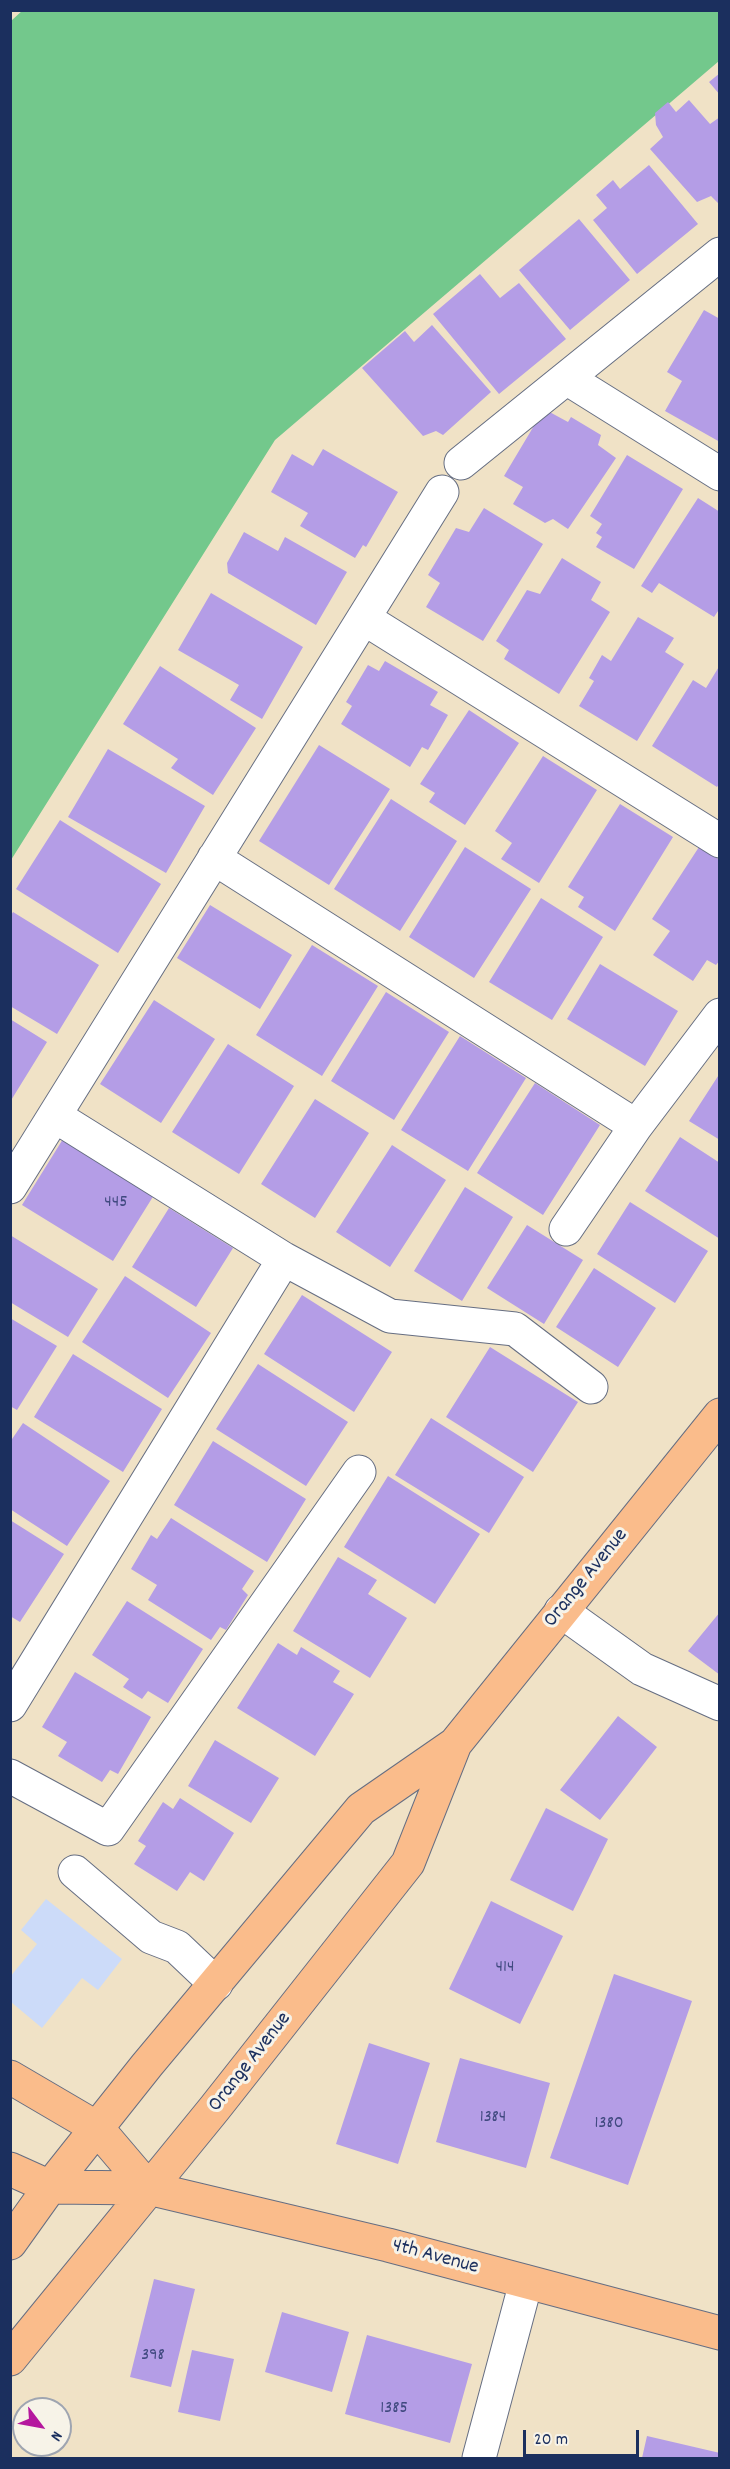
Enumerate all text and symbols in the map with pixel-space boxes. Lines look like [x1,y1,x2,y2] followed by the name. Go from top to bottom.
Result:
[104,1193,128,1215] house number: 445
[539,1524,635,1634] street label: Orange Avenue
[496,1958,514,1980] house number: 414
[204,2008,298,2118] street label: Orange Avenue
[480,2108,506,2130] house number: 1384
[595,2114,623,2136] house number: 1380
[389,2234,481,2282] street label: 4th Avenue
[141,2346,165,2368] house number: 398
[12,2397,72,2457] north arrow
[380,2399,408,2421] house number: 1385
[526,2418,642,2456] scale bar
[44,2426,68,2445] text: N
[534,2428,568,2453] text: 20 m

